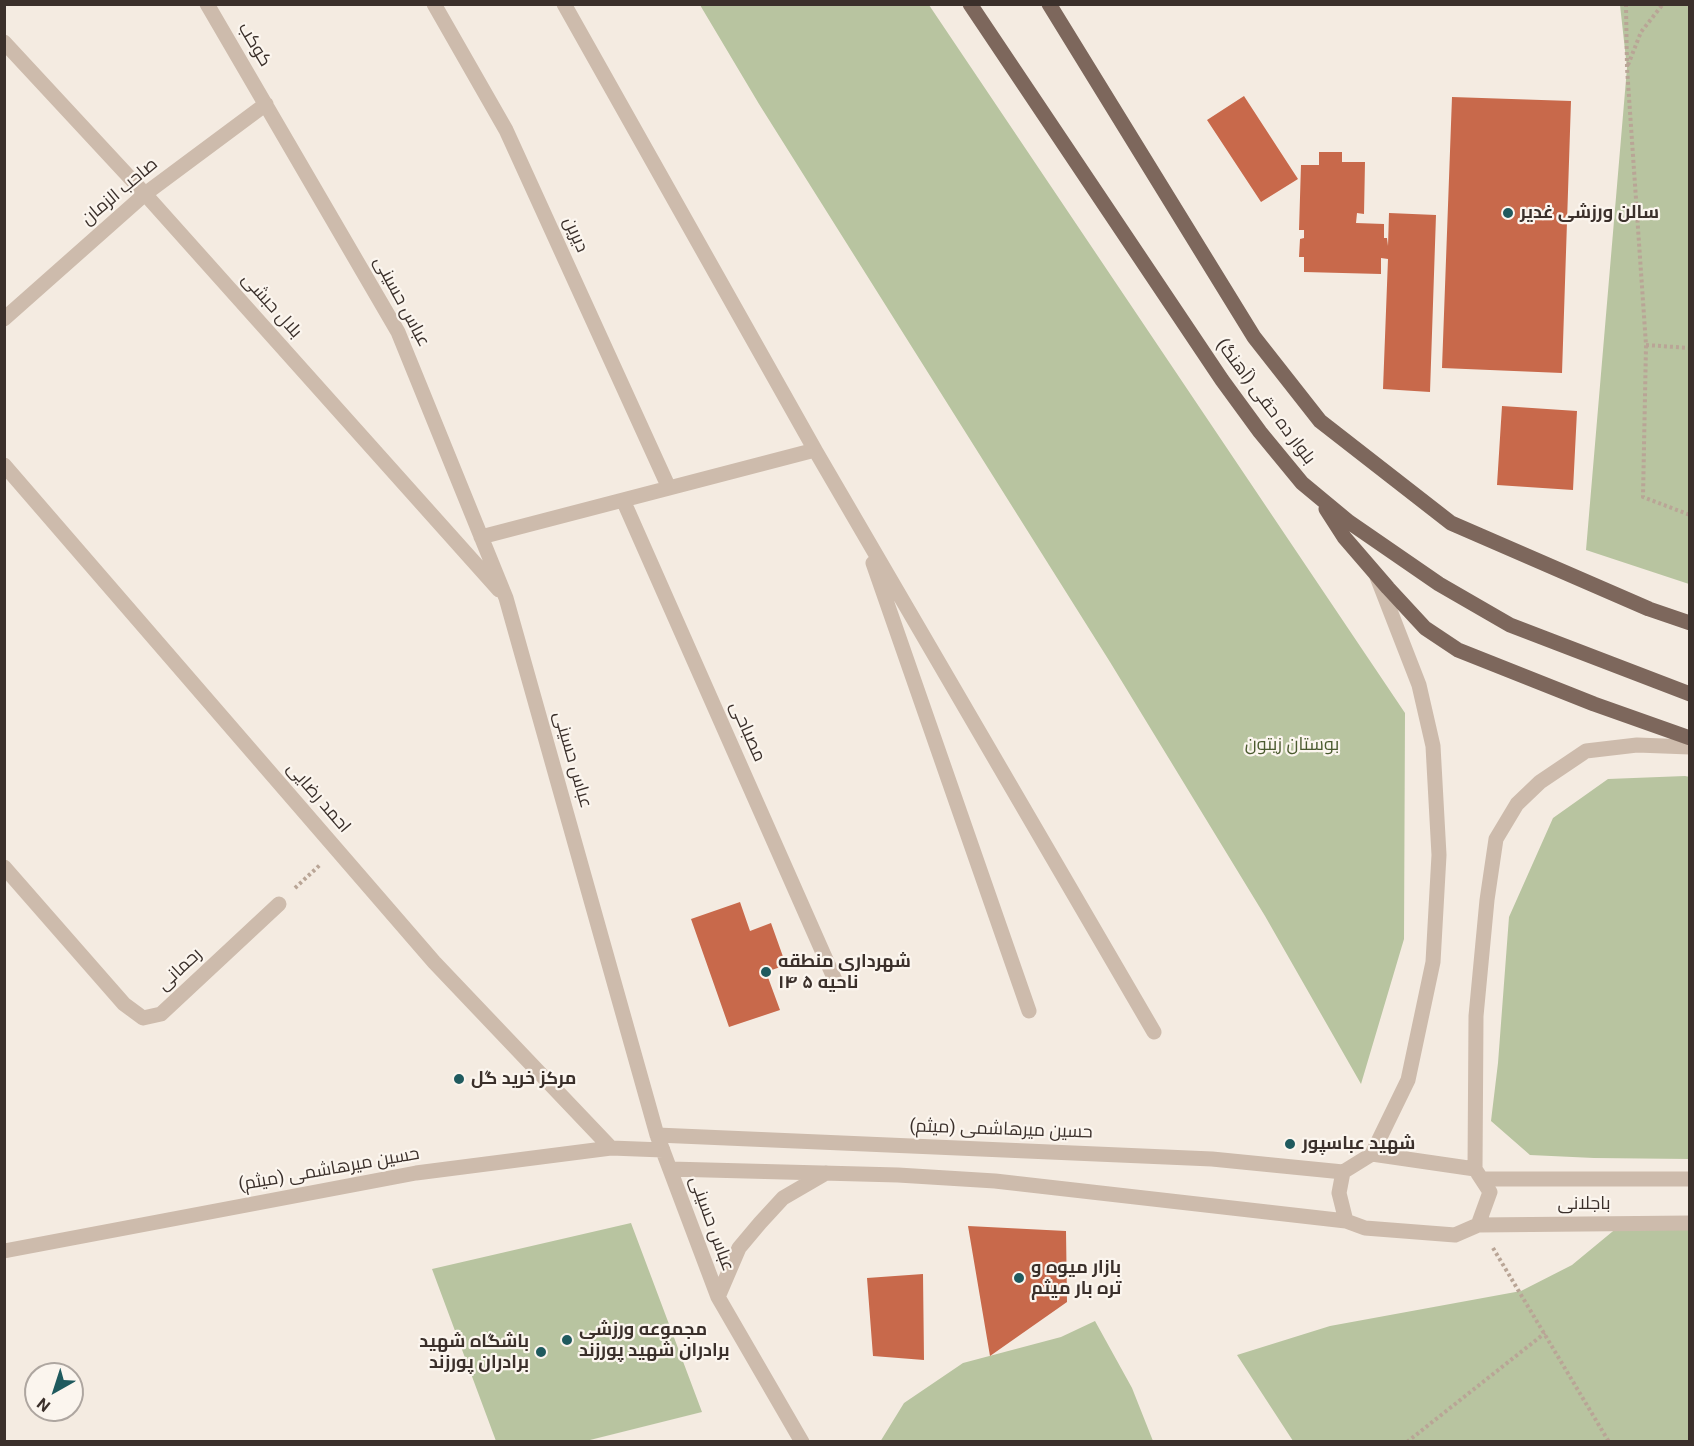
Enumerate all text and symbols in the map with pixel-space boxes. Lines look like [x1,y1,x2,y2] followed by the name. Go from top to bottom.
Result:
[232,19,276,71] street label: کوکب
[77,154,163,230] street label: صاحب الزمان
[1520,202,1659,224] place label: سالن ورزشی غدیر
[1501,206,1515,220] marker: سالن ورزشی غدیر
[558,214,592,256] street label: دیرین
[368,253,434,351] street label: عباس حسینی
[236,269,306,343] street label: بلال حبشی
[1211,335,1319,469] street label: بلوار ده حقی (آهنگ)
[724,699,770,765] street label: مصباحی
[548,709,596,811] street label: عباس حسینی
[1245,734,1339,756] park label: بوستان زیتون
[281,758,355,838] street label: احمد رضایی
[153,944,207,996] street label: رحمانی
[778,951,911,994] place label: شهرداری منطقه ۱۴ ناحیه ۵
[759,965,773,979] marker: شهرداری منطقه ۱۴ ناحیه ۵
[471,1068,576,1090] place label: مرکز خرید گل
[452,1072,466,1086] marker: مرکز خرید گل
[909,1116,1093,1144] street label: حسین میرهاشمی (میثم)
[1302,1133,1415,1155] place label: شهید عباسپور
[1283,1137,1297,1151] marker: شهید عباسپور
[237,1143,421,1197] street label: حسین میرهاشمی (میثم)
[684,1174,738,1274] street label: عباس حسینی
[1558,1193,1610,1215] street label: باجلانی
[1031,1257,1121,1300] place label: بازار میوه و تره بار میثم
[1012,1271,1026,1285] marker: بازار میوه و تره بار میثم
[579,1319,730,1362] place label: مجموعه ورزشی برادران شهید پورزند
[419,1331,529,1374] place label: باشگاه شهید برادران پورزند
[560,1333,574,1347] marker: مجموعه ورزشی برادران شهید پورزند
[534,1345,548,1359] marker: باشگاه شهید برادران پورزند
[24,1362,84,1422] north arrow
[33,1394,54,1416] text: N

